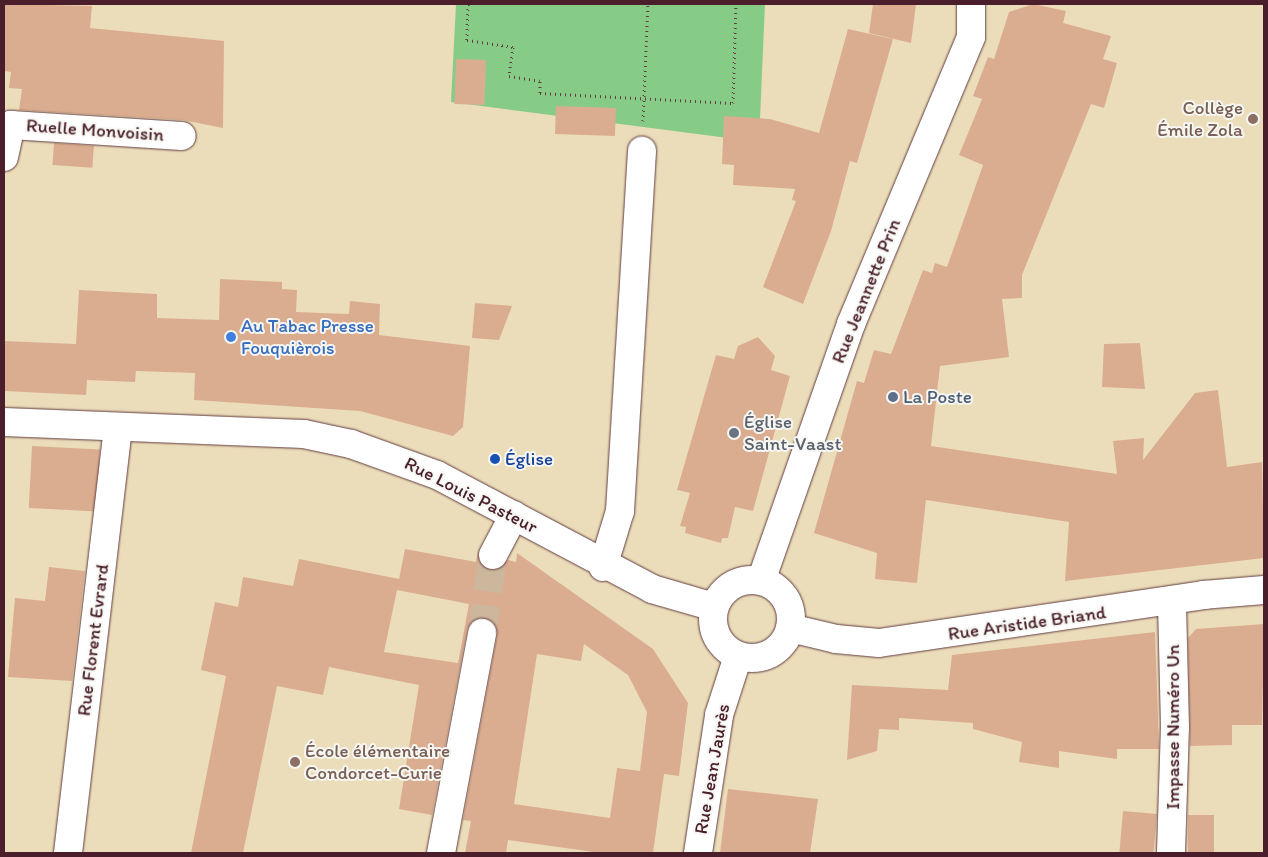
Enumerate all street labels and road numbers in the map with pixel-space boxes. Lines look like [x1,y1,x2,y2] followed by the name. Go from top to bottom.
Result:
[25,114,165,146] street label: Ruelle Monvoisin
[827,216,905,366] street label: Rue Jeannette Prin
[401,452,541,538] street label: Rue Louis Pasteur
[72,563,114,717] street label: Rue Florent Evrard
[947,601,1107,645] street label: Rue Aristide Briand
[1162,644,1184,810] street label: Impasse Numéro Un
[689,702,735,836] street label: Rue Jean Jaurès

